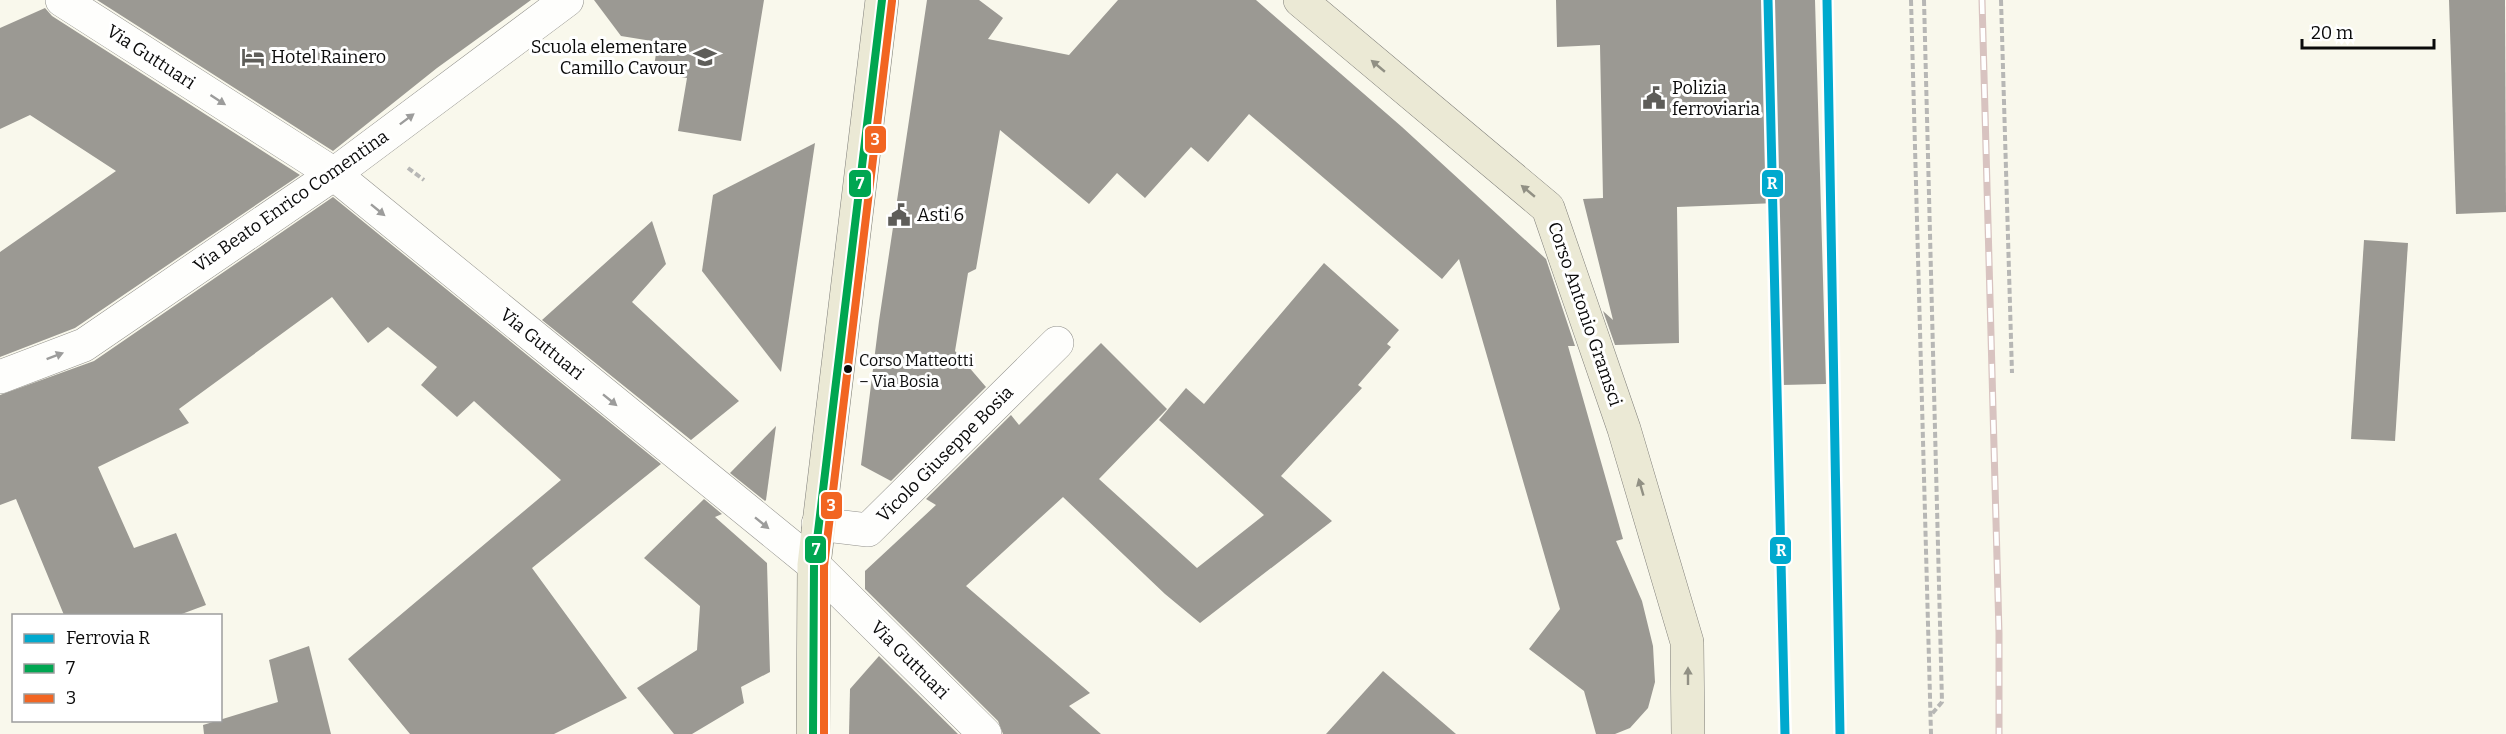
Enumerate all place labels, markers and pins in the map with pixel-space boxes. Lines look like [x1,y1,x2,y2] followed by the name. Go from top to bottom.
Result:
[531,36,687,79] place label: Scuola elementare Camillo Cavour
[240,44,266,70] hotel icon: Hotel Rainero
[692,44,718,70] school or university icon: Scuola elementare Camillo Cavour
[271,46,386,68] place label: Hotel Rainero
[1672,77,1760,120] place label: Polizia ferroviaria
[1641,85,1667,111] public building icon: Polizia ferroviaria
[886,202,912,228] public building icon: Asti 6
[917,204,964,226] place label: Asti 6
[859,351,974,391] place label: Corso Matteotti – Via Bosia
[842,363,854,375] marker: Corso Matteotti – Via Bosia

